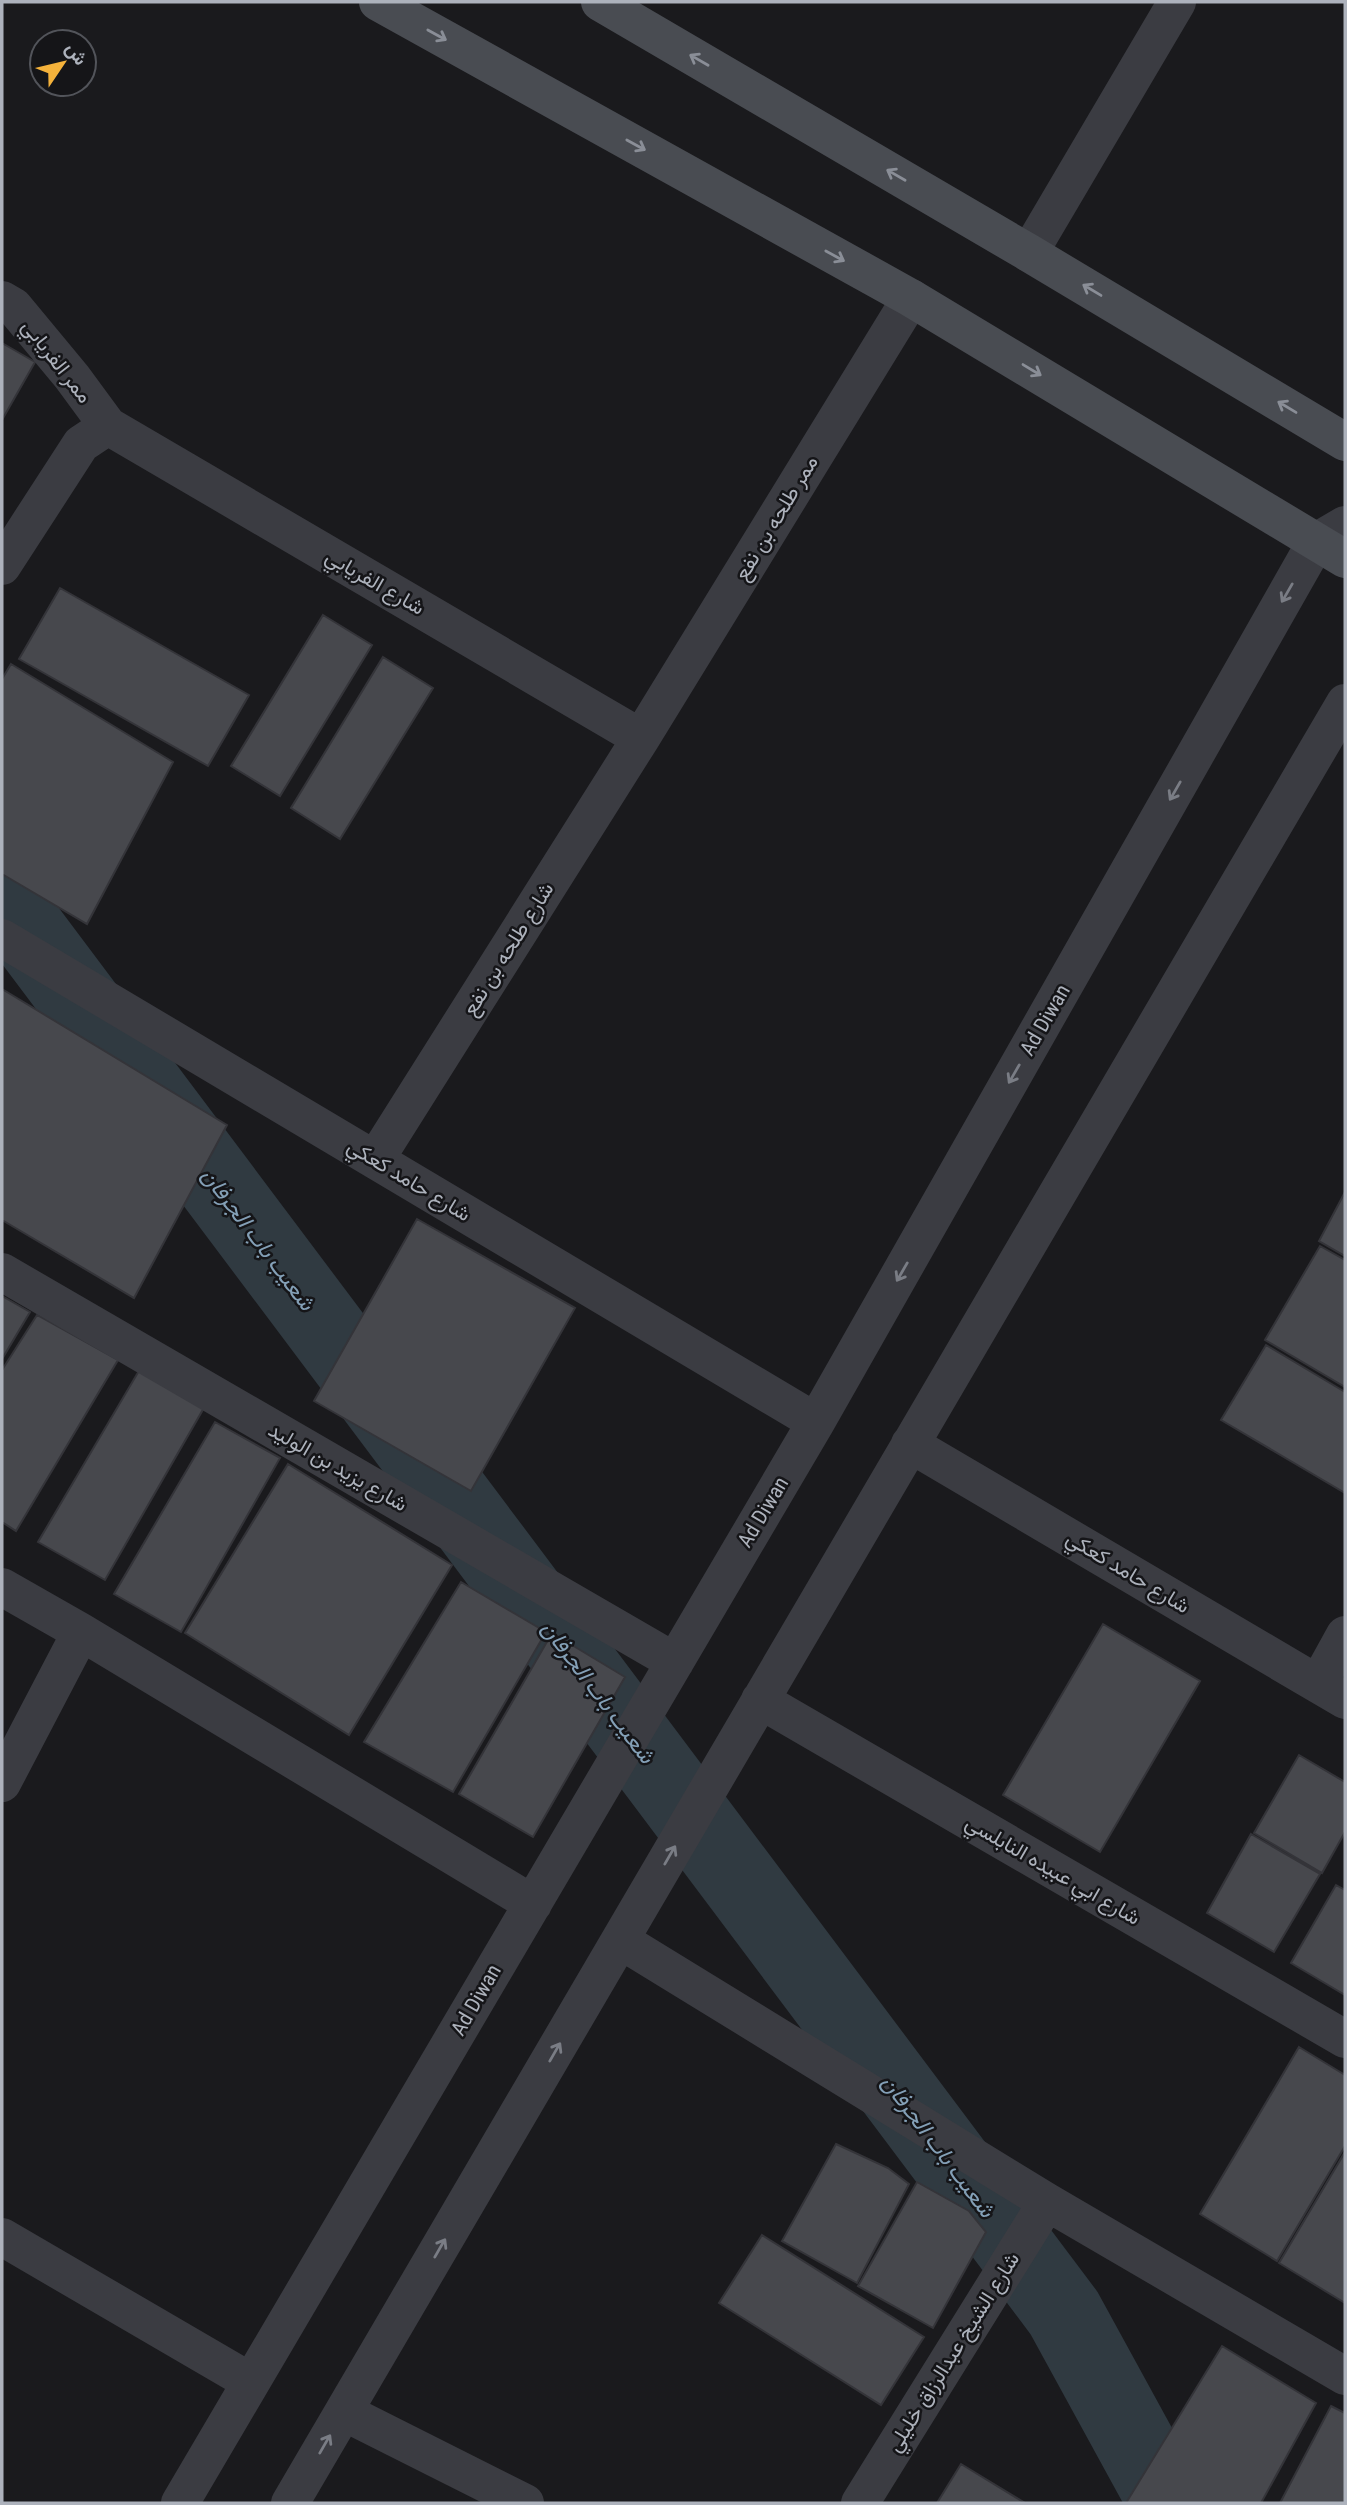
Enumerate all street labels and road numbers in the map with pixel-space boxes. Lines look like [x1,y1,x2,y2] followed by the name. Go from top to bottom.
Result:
[13,314,97,411] street label: ممر الفريابي
[729,451,825,586] street label: ممر طلحه بن نفع
[319,544,429,624] street label: شارع الفريابي
[457,878,560,1021] street label: شارع طلحه بن نفع
[1015,980,1075,1060] street label: Ad Diwan
[340,1134,475,1230] street label: شارع حامد كعكي
[263,1418,412,1518] street label: شارع يزيد بن الوليد
[733,1472,793,1552] street label: Ad Diwan
[1059,1526,1194,1622] street label: شارع حامد كعكي
[959,1810,1145,1934] street label: شارع ابي عبيده النابلسي
[446,1960,506,2040] street label: Ad Diwan
[882,2248,1028,2459] street label: شارع الشيخ عبدالرزاق خليلي

